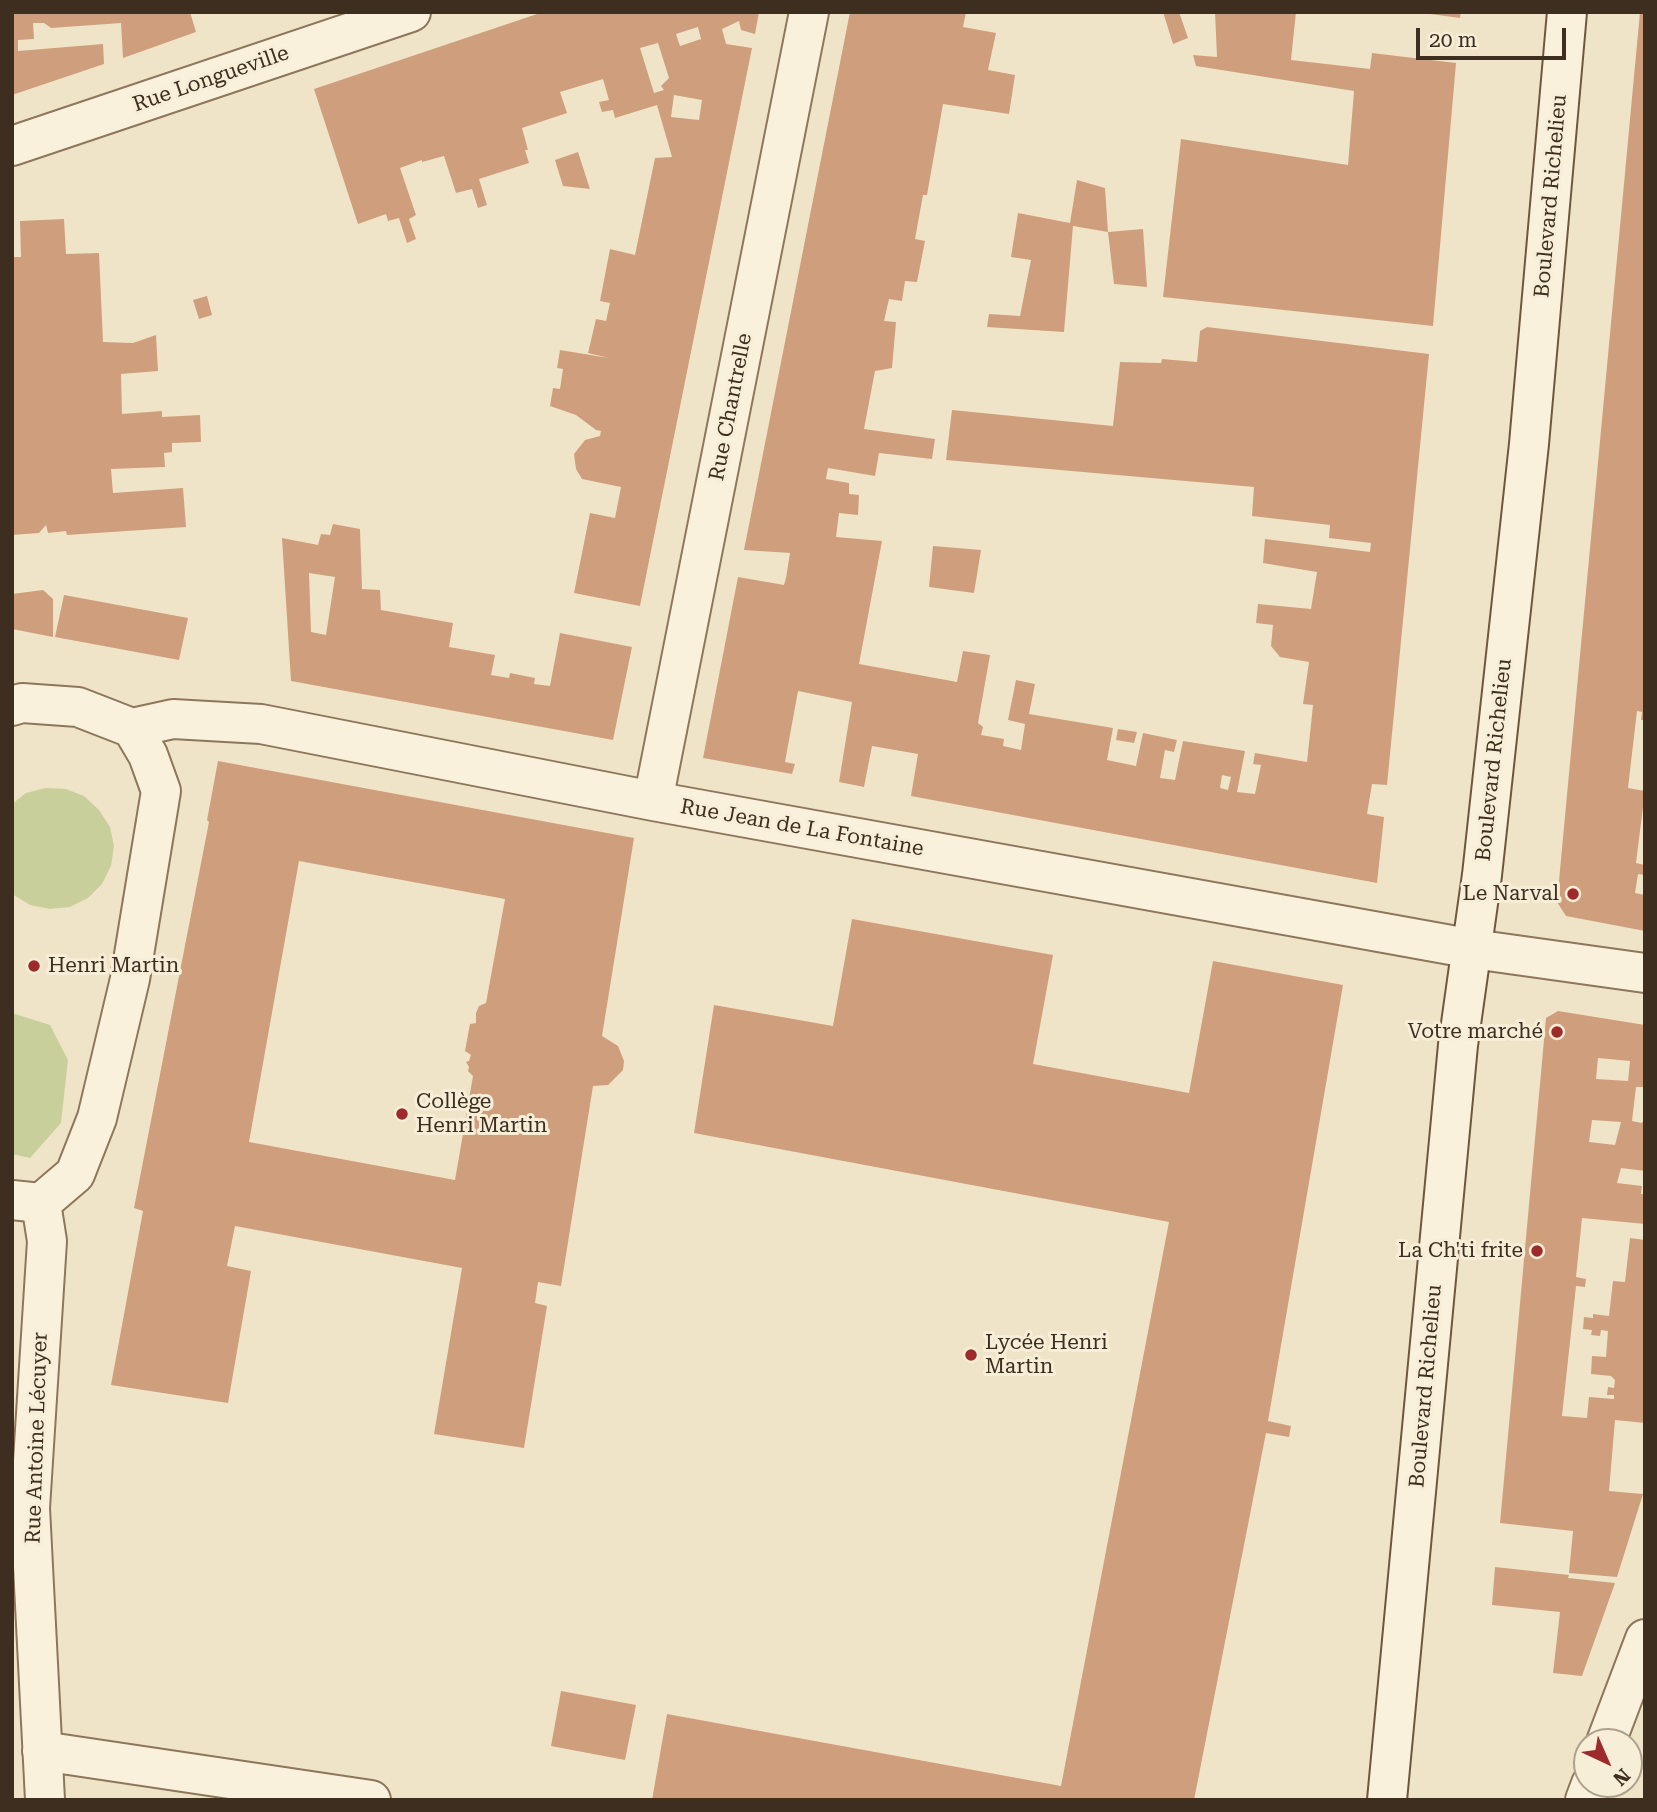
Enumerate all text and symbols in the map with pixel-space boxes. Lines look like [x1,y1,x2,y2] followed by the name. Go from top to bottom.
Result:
[1419,14,1570,58] scale bar
[1429,28,1477,52] text: 20 m
[130,40,292,118] street label: Rue Longueville
[1530,93,1572,299] street label: Boulevard Richelieu
[704,331,758,483] street label: Rue Chantrelle
[1471,657,1517,863] street label: Boulevard Richelieu
[678,794,926,862] street label: Rue Jean de La Fontaine
[1463,881,1559,907] place label: Le Narval
[1565,886,1581,902] marker: Le Narval
[48,953,179,979] place label: Henri Martin
[26,958,42,974] marker: Henri Martin
[1408,1019,1543,1045] place label: Votre marché
[1549,1024,1565,1040] marker: Votre marché
[416,1089,547,1139] place label: Collège Henri Martin
[394,1106,410,1122] marker: Collège Henri Martin
[1398,1238,1523,1264] place label: La Ch'ti frite
[1529,1243,1545,1259] marker: La Ch'ti frite
[1405,1283,1447,1489] street label: Boulevard Richelieu
[985,1330,1108,1380] place label: Lycée Henri Martin
[21,1332,53,1544] street label: Rue Antoine Lécuyer
[963,1347,979,1363] marker: Lycée Henri Martin
[1573,1728,1643,1798] north arrow
[1608,1764,1635,1790] text: N

